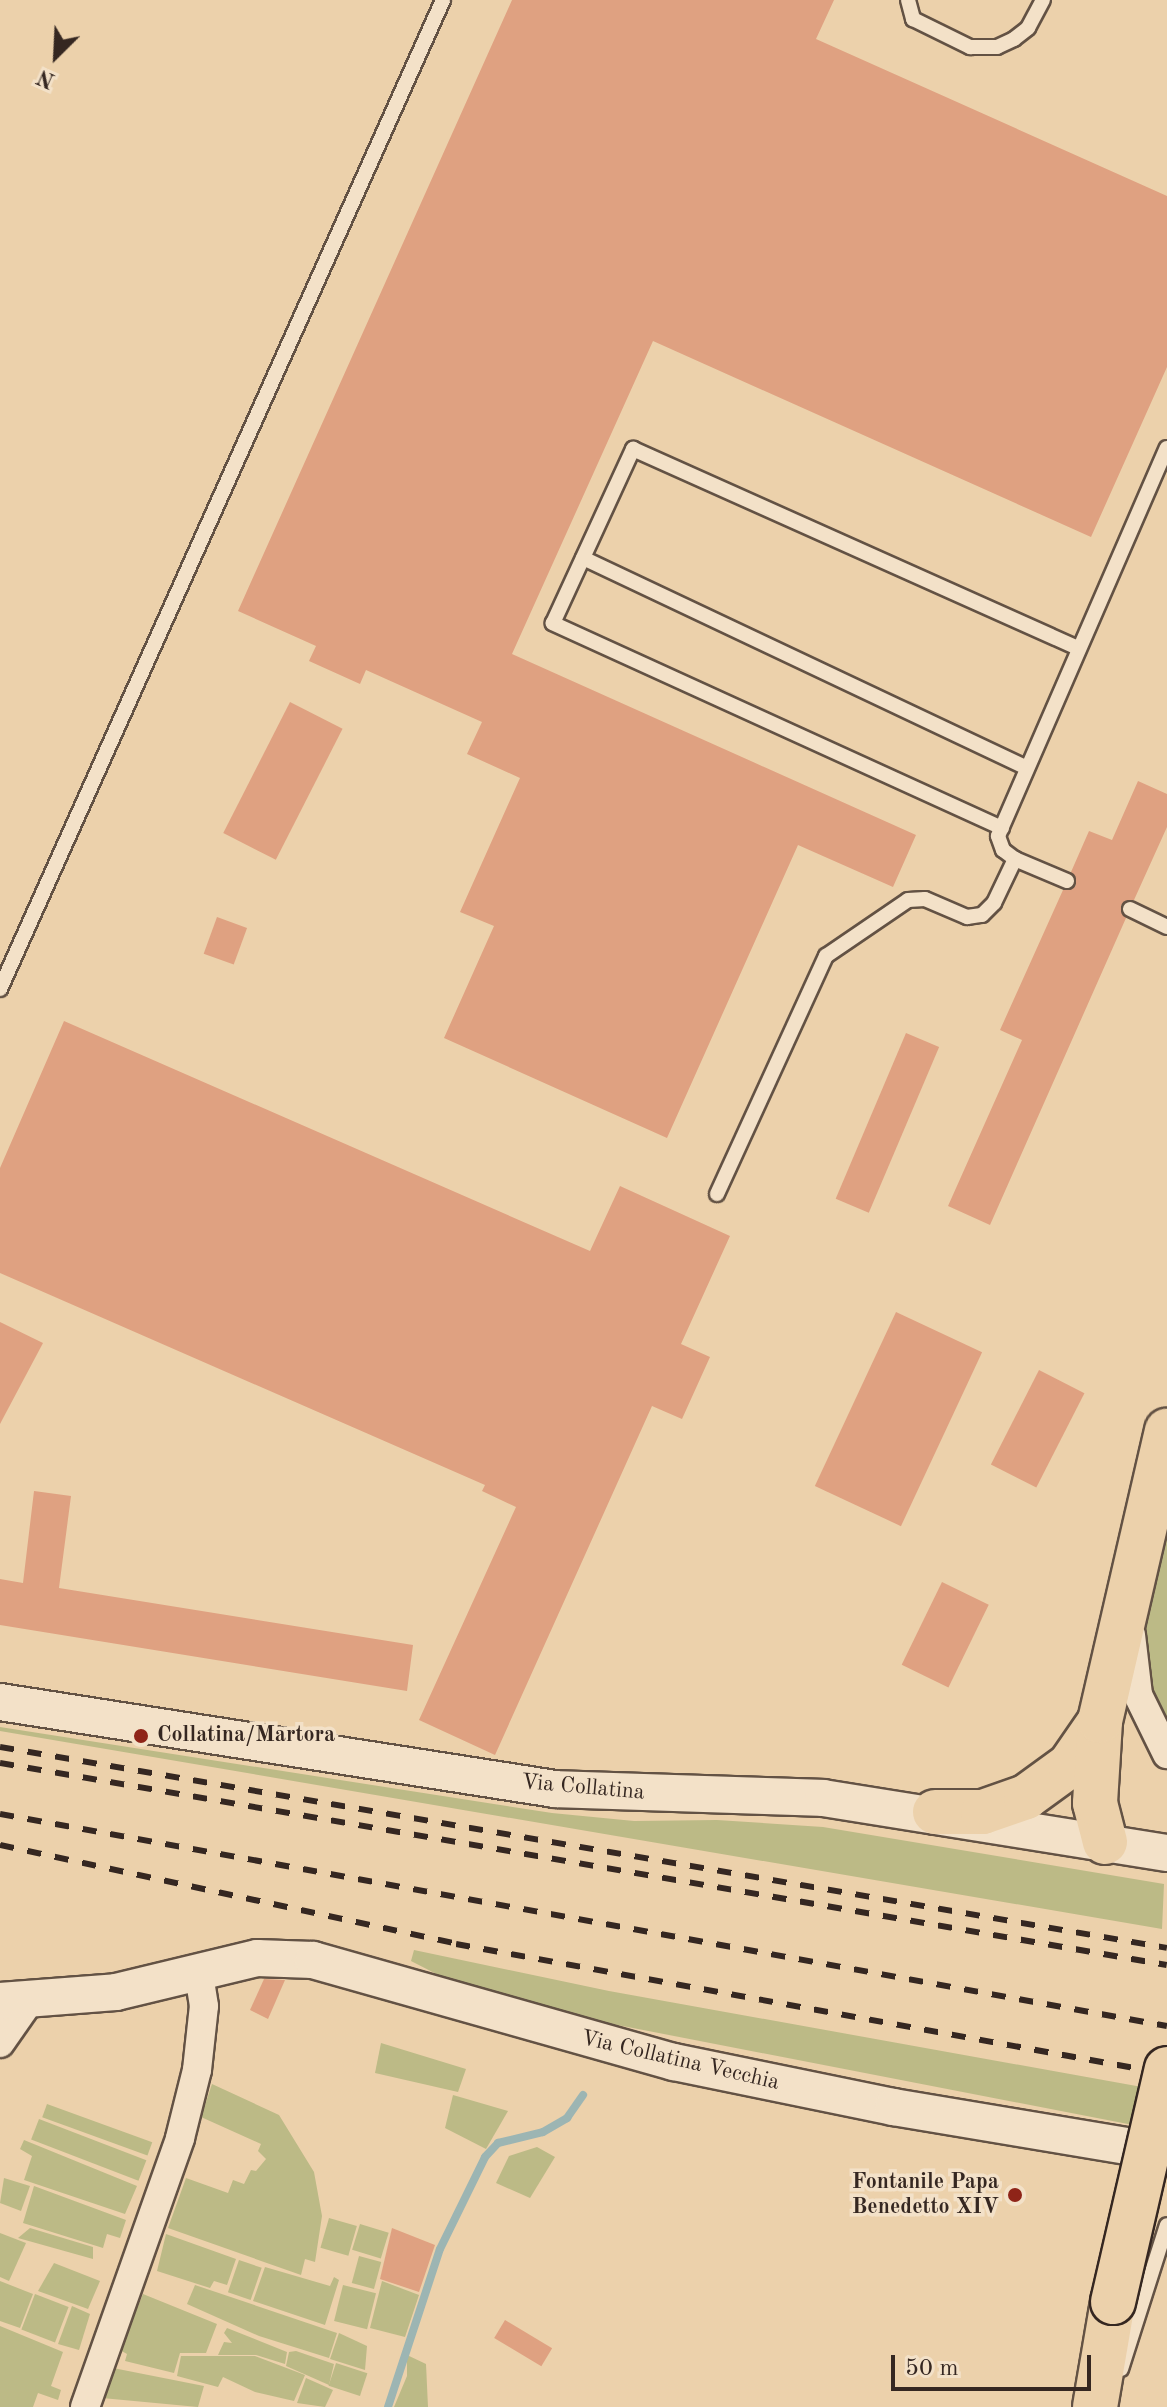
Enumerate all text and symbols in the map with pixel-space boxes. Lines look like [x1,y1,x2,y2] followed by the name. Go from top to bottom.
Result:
[16,16,96,96] north arrow
[34,64,58,91] text: N
[157,1723,335,1749] place label: Collatina/Martora
[132,1727,150,1745] marker: Collatina/Martora
[520,1769,646,1807] street label: Via Collatina
[578,2025,782,2097] street label: Via Collatina Vecchia
[852,2169,999,2220] place label: Fontanile Papa Benedetto XIV
[1006,2186,1024,2204] marker: Fontanile Papa Benedetto XIV
[895,2339,1095,2389] scale bar
[905,2357,959,2381] text: 50 m

